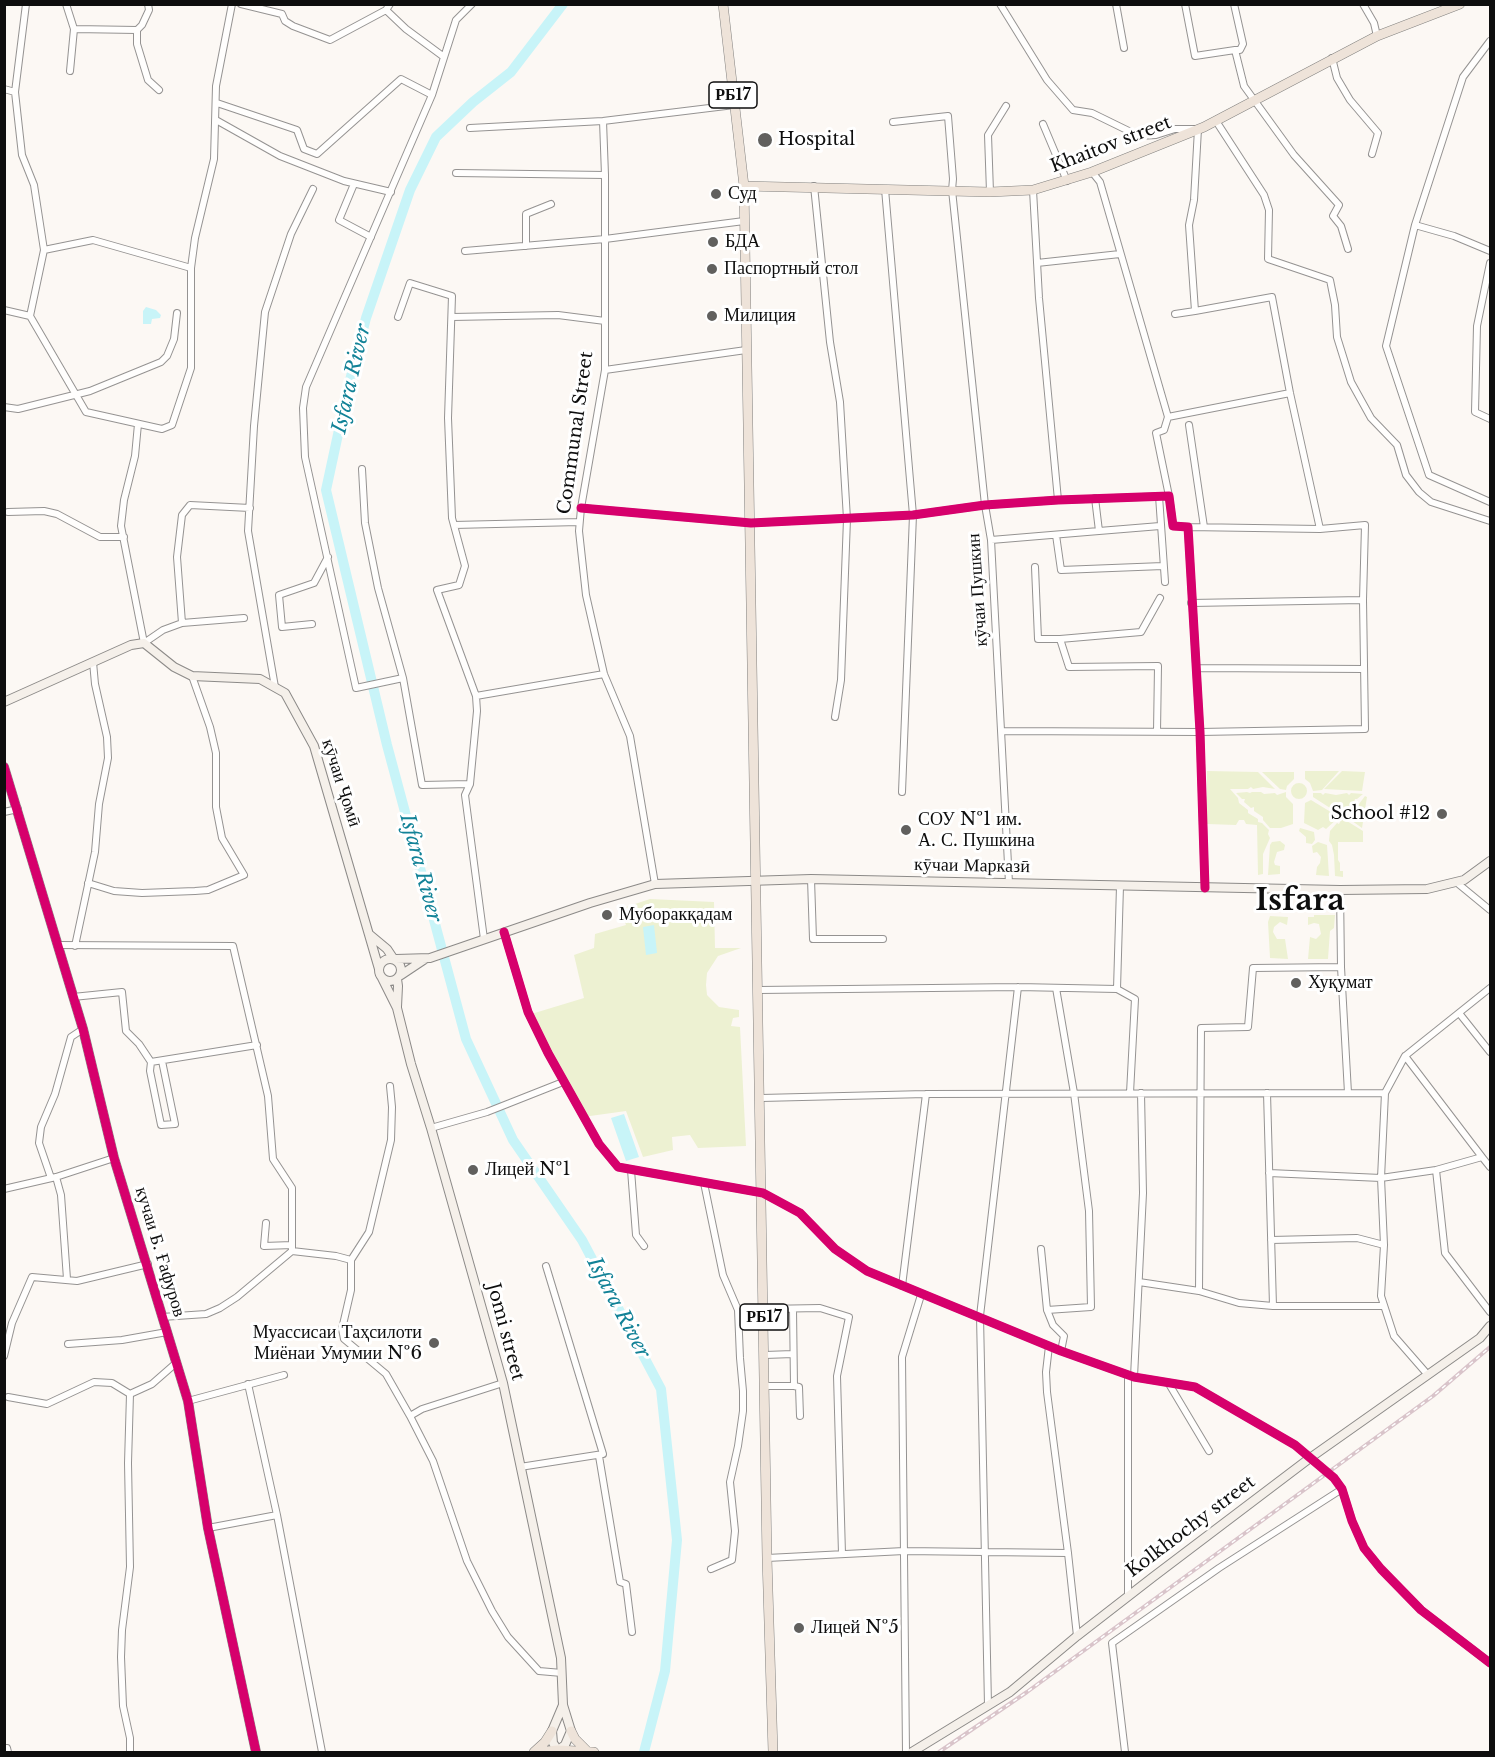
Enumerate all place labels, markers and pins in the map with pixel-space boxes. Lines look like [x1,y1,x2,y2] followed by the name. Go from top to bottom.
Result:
[778,129,855,151] place label: Hospital
[756,131,774,149] marker: Hospital
[728,183,757,205] place label: Суд
[709,187,723,201] marker: Суд
[725,231,760,253] place label: БДА
[706,235,720,249] marker: БДА
[724,258,858,280] place label: Паспортный стол
[705,262,719,276] marker: Паспортный стол
[724,305,796,327] place label: Милиция
[705,309,719,323] marker: Милиция
[1331,803,1430,825] place label: School #12
[1435,807,1449,821] marker: School #12
[918,809,1035,852] place label: СОУ №1 им. А. С. Пушкина
[899,823,913,837] marker: СОУ №1 им. А. С. Пушкина
[619,904,732,926] place label: Муборакқадам
[600,908,614,922] marker: Муборакқадам
[1308,972,1373,994] place label: Хуқумат
[1289,976,1303,990] marker: Хуқумат
[485,1159,570,1181] place label: Лицей №1
[466,1163,480,1177] marker: Лицей №1
[253,1322,422,1364] place label: Муассисаи Таҳсилоти Миёнаи Умумии №6
[427,1336,441,1350] marker: Муассисаи Таҳсилоти Миёнаи Умумии №6
[811,1617,899,1639] place label: Лицей №5
[792,1621,806,1635] marker: Лицей №5

